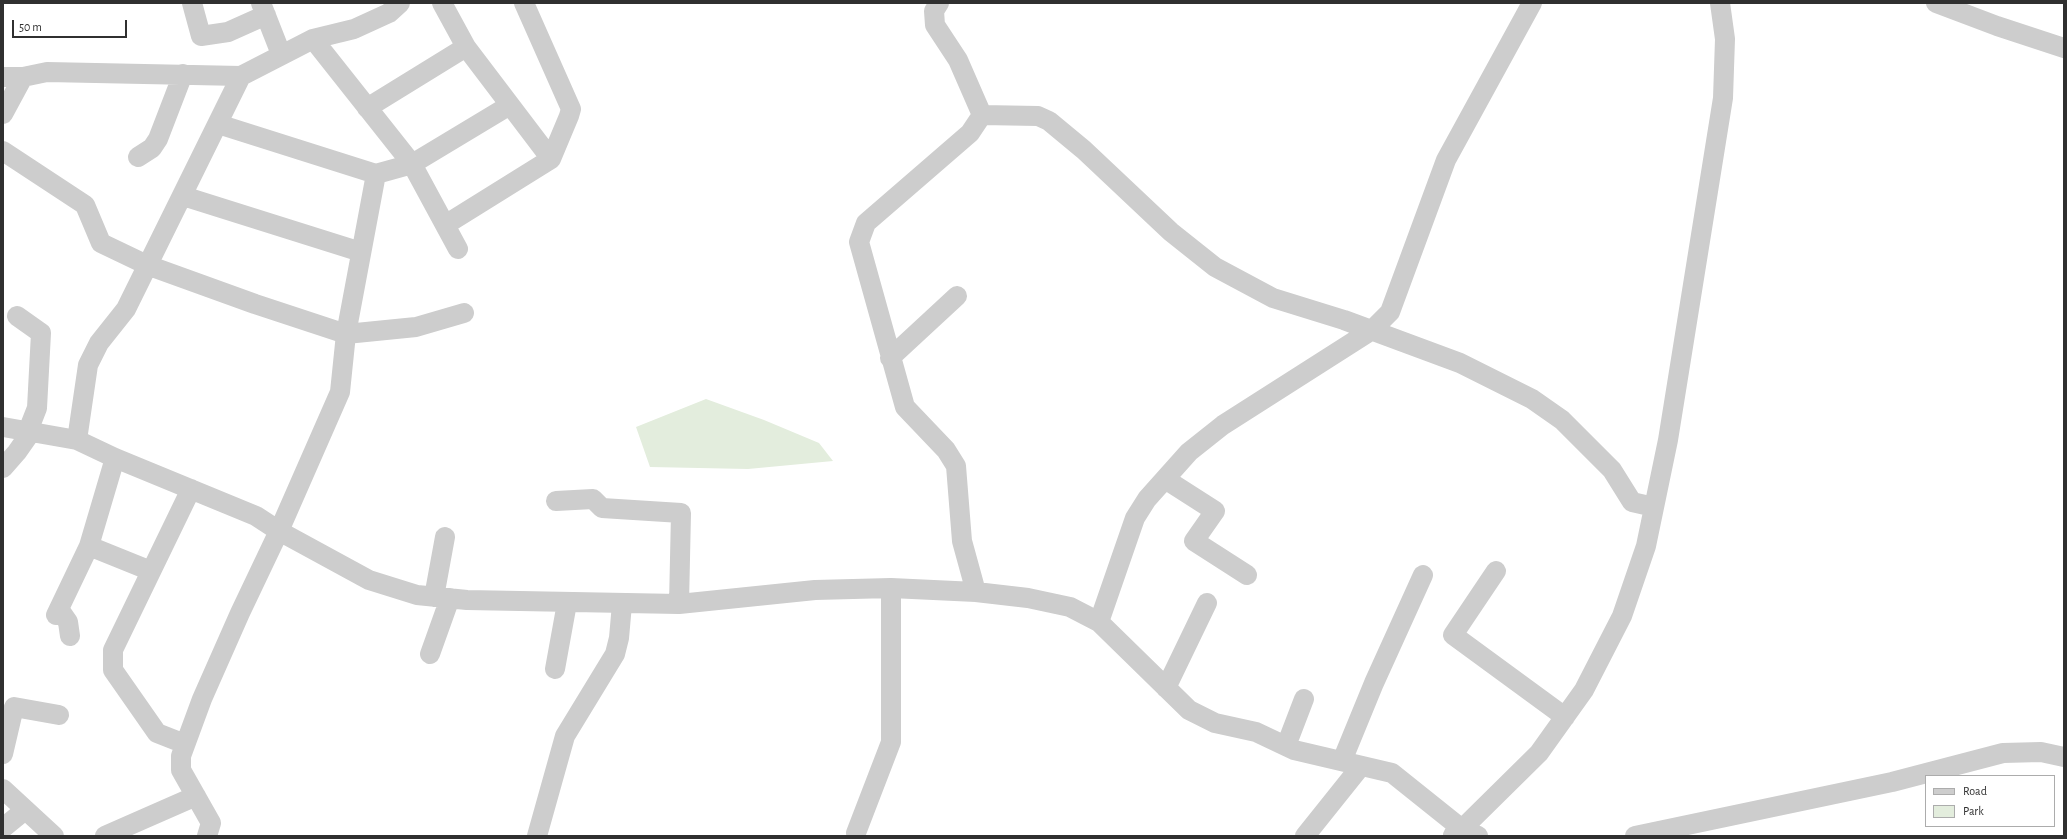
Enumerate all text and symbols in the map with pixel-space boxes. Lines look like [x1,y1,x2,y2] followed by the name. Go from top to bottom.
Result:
[14,12,129,38] scale bar
[19,21,42,33] text: 50 m
[1925,775,2055,827] legend
[1963,785,1987,797] text: Road
[1963,805,1984,817] text: Park

